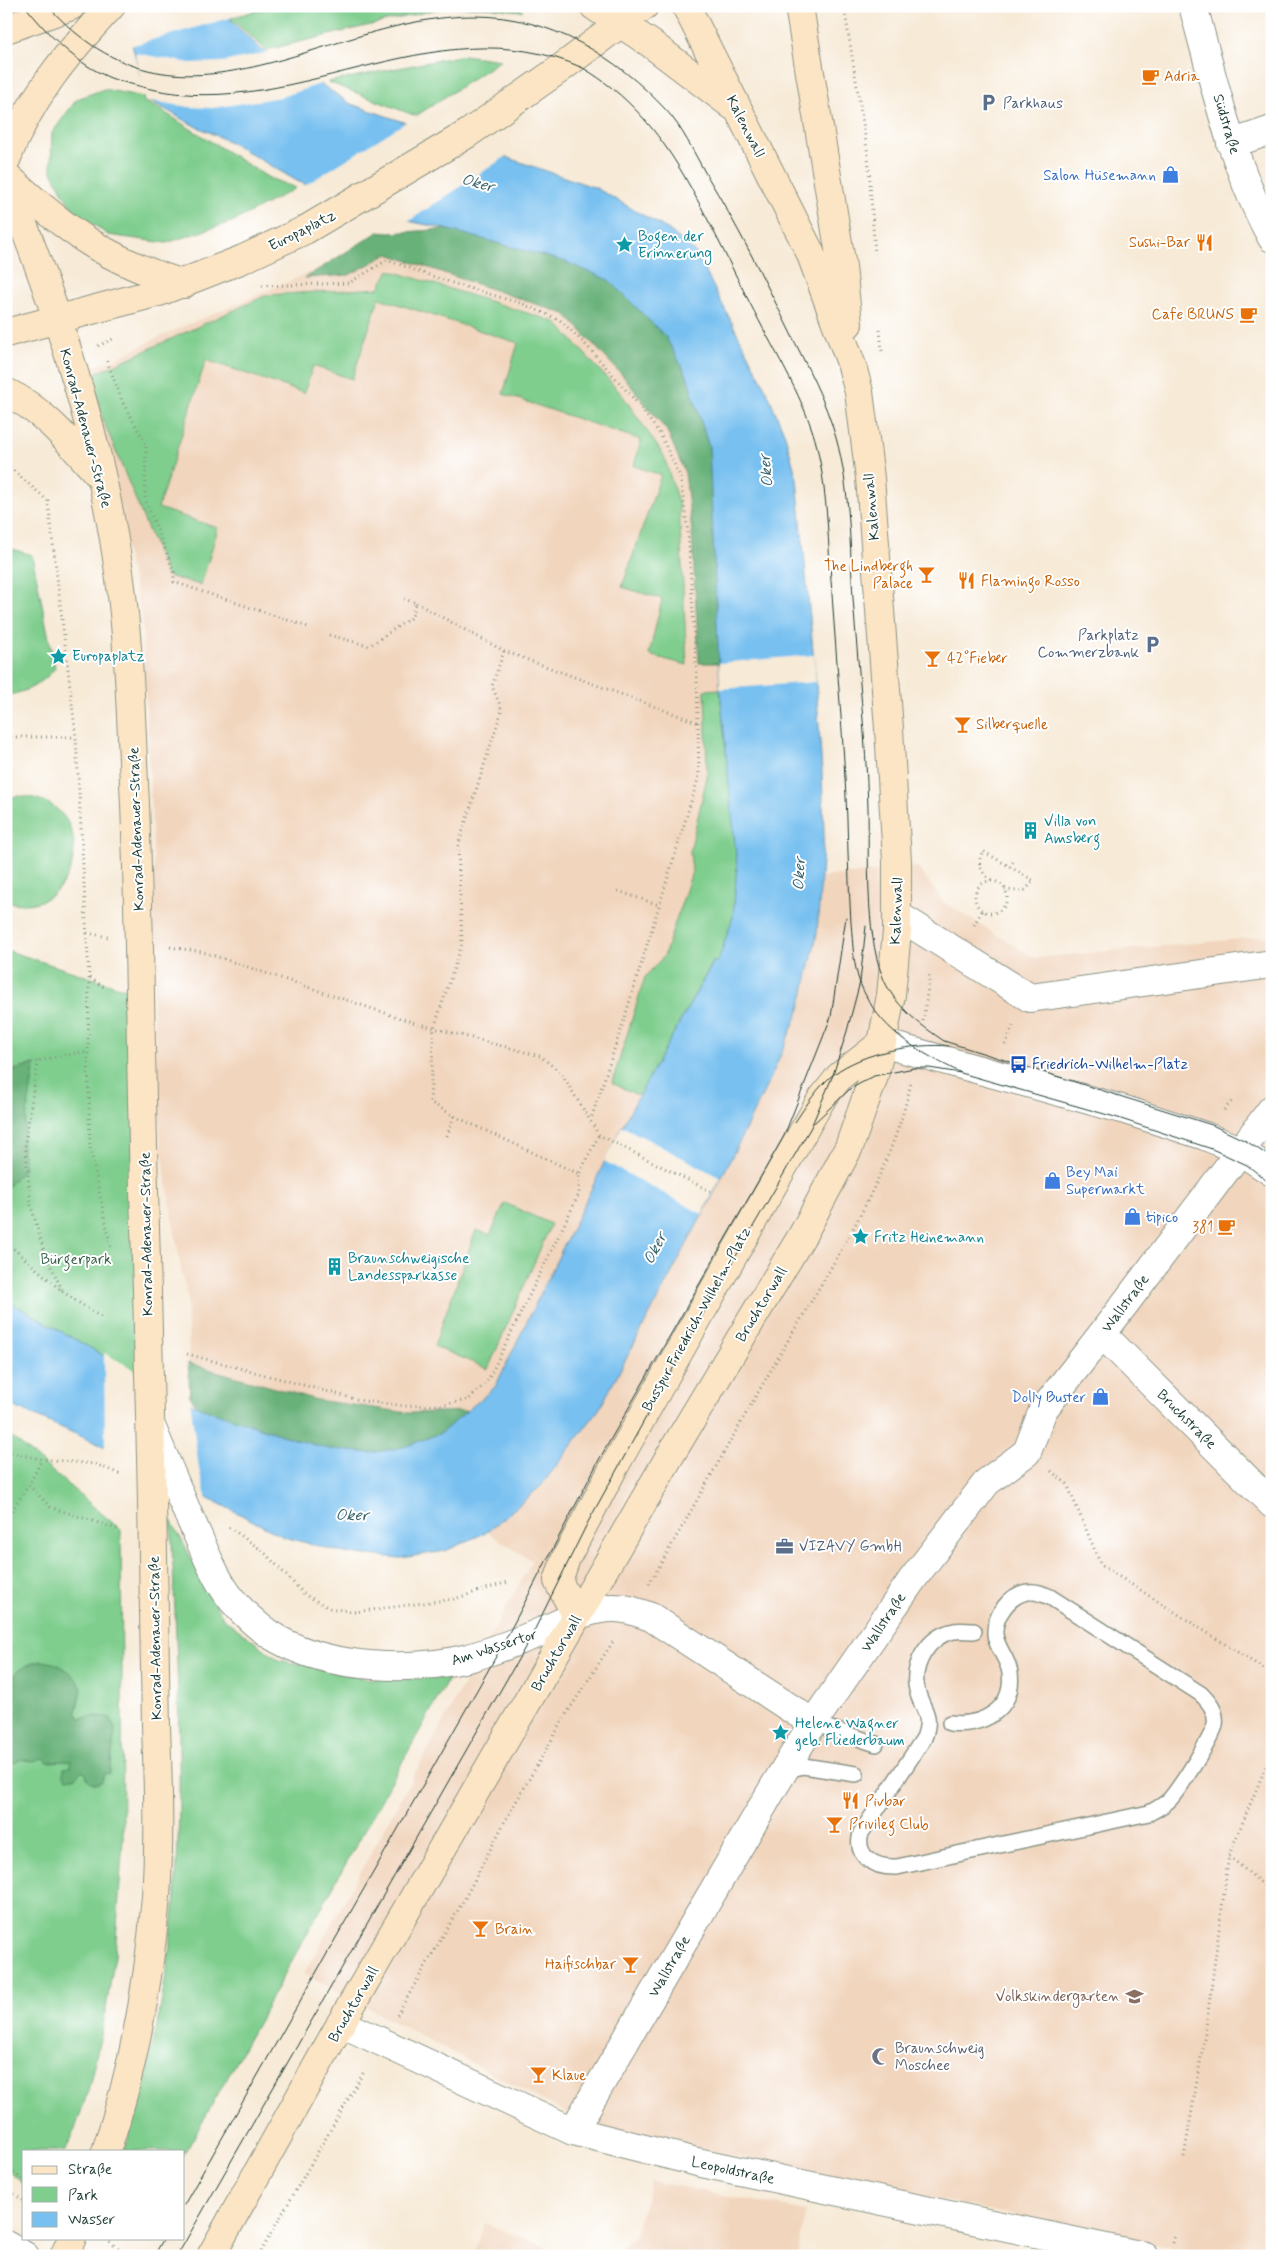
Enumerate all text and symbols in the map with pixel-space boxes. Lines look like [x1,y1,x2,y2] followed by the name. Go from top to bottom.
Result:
[1140,66,1160,86] cafe icon: Adria
[1164,67,1200,87] place label: Adria
[721,92,769,161] street label: Kalenwall
[1207,92,1245,157] street label: Südstraße
[979,93,999,113] parking icon: Parkhaus
[1003,94,1063,114] place label: Parkhaus
[1160,165,1180,185] shop icon: Salon Hüsemann
[1043,166,1156,186] place label: Salon Hüsemann
[459,169,498,198] water label: Oker
[266,205,339,256] street label: Europaplatz
[638,227,712,265] place label: Bogen der Erinnerung
[1194,232,1214,252] restaurant icon: Sushi-Bar
[1129,233,1191,253] place label: Sushi-Bar
[614,235,634,255] place icon: Bogen der Erinnerung
[1238,304,1258,324] cafe icon: Cafe BRUNS
[1152,305,1235,325] place label: Cafe BRUNS
[54,346,116,510] street label: Konrad-Adenauer-Straße
[754,451,779,488] water label: Oker
[859,473,885,541] street label: Kalenwall
[824,557,913,594] place label: The Lindbergh Palace
[917,565,937,585] bar icon: The Lindbergh Palace
[957,571,977,591] restaurant icon: Flamingo Rosso
[981,572,1080,593] place label: Flamingo Rosso
[1037,626,1140,663] place label: Parkplatz Commerzbank
[1143,634,1163,654] parking icon: Parkplatz Commerzbank
[48,646,68,666] place icon: Europaplatz
[72,647,145,667] place label: Europaplatz
[923,648,943,668] bar icon: 42°Fieber
[947,649,1008,669] place label: 42°Fieber
[952,714,972,734] bar icon: Silberquelle
[976,715,1048,735] place label: Silberquelle
[124,747,150,911] street label: Konrad-Adenauer-Straße
[1044,812,1100,850] place label: Villa von Amsberg
[1020,820,1040,840] building icon: Villa von Amsberg
[788,855,811,891] water label: Oker
[886,877,908,945] street label: Kalenwall
[1008,1054,1028,1074] bus stop icon: Friedrich-Wilhelm-Platz
[1032,1055,1188,1075] place label: Friedrich-Wilhelm-Platz
[136,1152,158,1316] street label: Konrad-Adenauer-Straße
[1066,1163,1145,1200] place label: Bey Mai Supermarkt
[1042,1171,1062,1191] shop icon: Bey Mai Supermarkt
[1122,1207,1142,1227] shop icon: tipico
[1146,1208,1178,1228] place label: tipico
[1217,1217,1237,1237] cafe icon: 381
[1192,1218,1213,1238] place label: 381
[638,1224,756,1415] street label: Busspur Friedrich-Wilhelm-Platz
[639,1227,673,1268] water label: Oker
[850,1227,870,1247] place icon: Fritz Heinemann
[874,1228,984,1248] place label: Fritz Heinemann
[348,1249,469,1286] place label: Braunschweigische Landessparkasse
[41,1250,111,1271] park label: Bürgerpark
[324,1257,344,1277] building icon: Braunschweigische Landessparkasse
[731,1263,792,1346] street label: Bruchtorwall
[1097,1270,1154,1337] street label: Wallstraße
[1152,1385,1221,1454] street label: Bruchstraße
[1090,1387,1110,1407] shop icon: Dolly Buster
[1012,1388,1086,1408] place label: Dolly Buster
[335,1505,371,1526] water label: Oker
[775,1536,795,1556] office icon: VIZAVY GmbH
[799,1537,901,1557] place label: VIZAVY GmbH
[145,1556,167,1720] street label: Konrad-Adenauer-Straße
[857,1589,911,1656] street label: Wallstraße
[527,1612,587,1695] street label: Bruchtorwall
[449,1625,540,1671] street label: Am Wassertor
[795,1714,905,1751] place label: Helene Wagner geb. Fliederbaum
[771,1722,791,1742] place icon: Helene Wagner geb. Fliederbaum
[841,1791,861,1811] restaurant icon: Pivbar
[865,1792,906,1812] place label: Pivbar
[825,1814,845,1834] bar icon: Privileg Club
[849,1815,929,1836] place label: Privileg Club
[471,1919,491,1939] bar icon: Brain
[495,1920,534,1940] place label: Brain
[644,1932,696,2001] street label: Wallstraße
[620,1954,640,1974] bar icon: Haifischbar
[545,1955,617,1975] place label: Haifischbar
[324,1963,384,2046] street label: Bruchtorwall
[1124,1986,1144,2006] school or university icon: Volkskindergarten
[996,1987,1120,2008] place label: Volkskindergarten
[895,2039,984,2076] place label: Braunschweig Moschee
[871,2047,891,2067] mosque icon: Braunschweig Moschee
[528,2065,548,2085] bar icon: Klaue
[552,2066,586,2086] place label: Klaue
[22,2150,185,2240] legend
[689,2152,776,2190] street label: Leopoldstraße
[68,2160,112,2180] text: Straße
[68,2186,98,2206] text: Park
[68,2210,115,2230] text: Wasser

